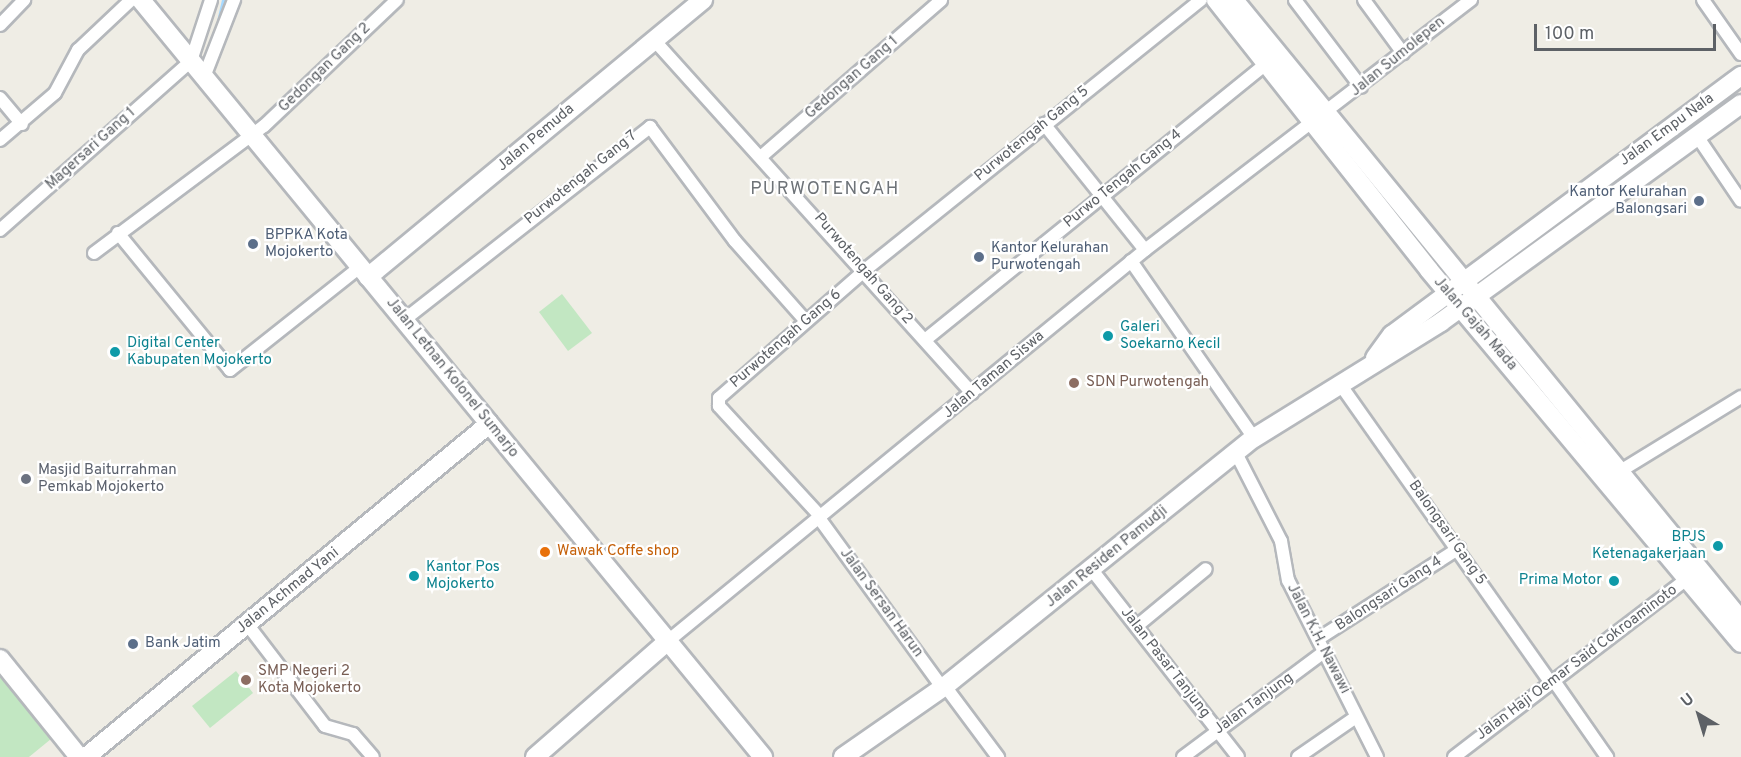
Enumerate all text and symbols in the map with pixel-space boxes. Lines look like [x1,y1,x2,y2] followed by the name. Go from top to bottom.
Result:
[1537,12,1718,50] scale bar
[1347,13,1449,101] street label: Jalan Sumolepen
[275,20,375,116] street label: Gedongan Gang 2
[1545,23,1594,46] text: 100 m
[802,33,902,123] street label: Gedongan Gang 1
[971,82,1093,186] street label: Purwotengah Gang 5
[1616,90,1718,170] street label: Jalan Empu Nala
[494,101,578,175] street label: Jalan Pemuda
[42,104,140,194] street label: Magersari Gang 1
[1060,126,1186,232] street label: Purwo Tengah Gang 4
[521,127,641,229] street label: Purwotengah Gang 7
[750,179,900,201] district label: PURWOTENGAH
[1569,183,1687,218] place label: Kantor Kelurahan Balongsari
[1692,194,1706,208] marker: Kantor Kelurahan Balongsari
[810,210,916,328] street label: Purwotengah Gang 2
[265,226,348,261] place label: BPPKA Kota Mojokerto
[246,237,260,251] marker: BPPKA Kota Mojokerto
[991,239,1109,274] place label: Kantor Kelurahan Purwotengah
[972,250,986,264] marker: Kantor Kelurahan Purwotengah
[1429,273,1521,375] street label: Jalan Gajah Mada
[727,286,845,392] street label: Purwotengah Gang 6
[382,294,522,462] street label: Jalan Letnan Kolonel Sumarjo
[1120,318,1220,353] place label: Galeri Soekarno Kecil
[940,327,1048,423] street label: Jalan Taman Siswa
[1101,329,1115,343] marker: Galeri Soekarno Kecil
[127,334,272,369] place label: Digital Center Kabupaten Mojokerto
[108,345,122,359] marker: Digital Center Kabupaten Mojokerto
[1086,374,1209,392] place label: SDN Purwotengah
[1067,376,1081,390] marker: SDN Purwotengah
[38,461,177,496] place label: Masjid Baiturrahman Pemkab Mojokerto
[19,472,33,486] marker: Masjid Baiturrahman Pemkab Mojokerto
[1404,477,1490,589] street label: Balongsari Gang 5
[1042,502,1172,612] street label: Jalan Residen Pamudji
[1592,528,1706,563] place label: BPJS Ketenagakerjaan
[1711,539,1725,553] marker: BPJS Ketenagakerjaan
[557,543,679,561] place label: Wawak Coffe shop
[233,544,343,638] street label: Jalan Achmad Yani
[538,545,552,559] marker: Wawak Coffe shop
[835,545,927,661] street label: Jalan Sersan Harun
[1332,553,1446,635] street label: Balongsari Gang 4
[426,558,500,593] place label: Kantor Pos Mojokerto
[407,569,421,583] marker: Kantor Pos Mojokerto
[1519,572,1602,590] place label: Prima Motor
[1607,574,1621,588] marker: Prima Motor
[1282,581,1354,697] street label: Jalan K.H. Nawawi
[1473,581,1681,745] street label: Jalan Haji Oemar Said Cokroaminoto
[1116,604,1214,722] street label: Jalan Pasar Tanjung
[145,635,221,653] place label: Bank Jatim
[126,637,140,651] marker: Bank Jatim
[258,662,361,697] place label: SMP Negeri 2 Kota Mojokerto
[1211,669,1297,739] street label: Jalan Tanjung
[239,673,253,687] marker: SMP Negeri 2 Kota Mojokerto
[1669,685,1729,745] north arrow
[1677,689,1699,712] text: U

